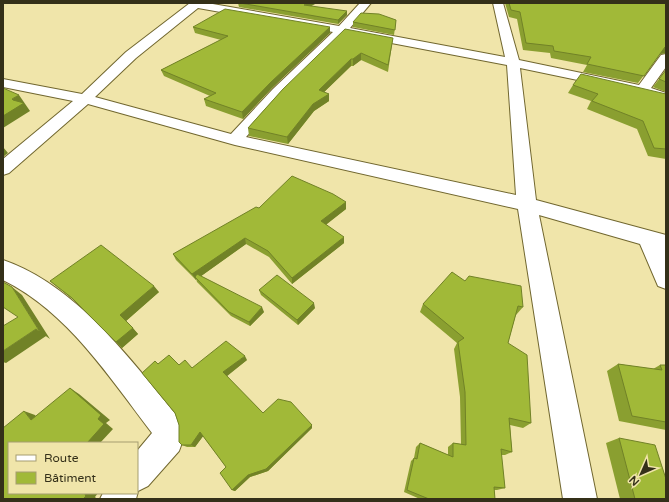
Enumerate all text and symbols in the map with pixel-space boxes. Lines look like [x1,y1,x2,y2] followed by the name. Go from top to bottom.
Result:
[8,442,138,494] legend
[44,451,79,465] text: Route
[621,454,661,494] north arrow
[44,471,96,485] text: Bâtiment
[627,473,642,488] text: N

